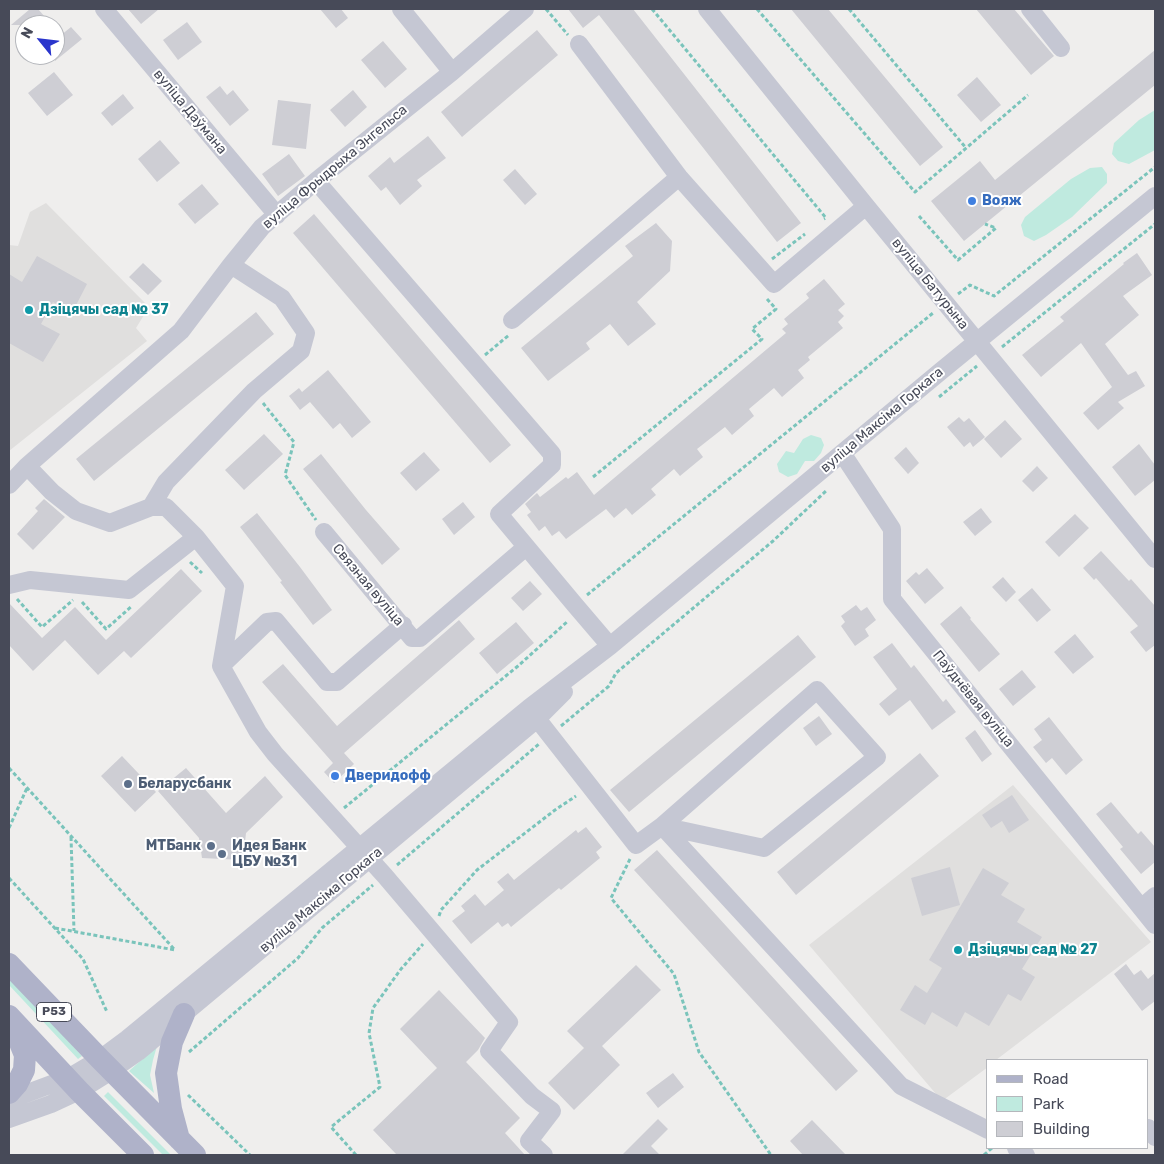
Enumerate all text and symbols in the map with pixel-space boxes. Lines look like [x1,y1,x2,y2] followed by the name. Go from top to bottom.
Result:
[15,15,65,65] north arrow
[17,24,37,42] text: N
[150,66,230,158] street label: вуліца Даўмана
[259,102,411,232] street label: вуліца Фрыдрыха Энгельса
[982,193,1022,209] place label: Вояж
[966,195,978,207] marker: Вояж
[888,235,972,333] street label: вуліца Батурына
[39,302,168,318] place label: Дзіцячы сад № 37
[23,304,35,316] marker: Дзіцячы сад № 37
[817,364,947,476] street label: вуліца Максіма Горкага
[329,540,407,630] street label: Связная вуліца
[929,647,1017,751] street label: Паўднёвая вуліца
[345,768,431,784] place label: Дверидофф
[329,770,341,782] marker: Дверидофф
[138,776,232,792] place label: Беларусбанк
[122,778,134,790] marker: Беларусбанк
[146,838,201,854] place label: МТБанк
[232,838,307,870] place label: Идея Банк ЦБУ №31
[205,840,217,852] marker: МТБанк
[256,844,386,956] street label: вуліца Максіма Горкага
[216,848,228,860] marker: Идея Банк ЦБУ №31
[968,942,1097,958] place label: Дзіцячы сад № 27
[952,944,964,956] marker: Дзіцячы сад № 27
[36,1002,72,1022] road number: Р53
[986,1059,1149,1149] legend
[1033,1070,1069,1088] text: Road
[1033,1095,1064,1113] text: Park
[1033,1120,1090,1138] text: Building

